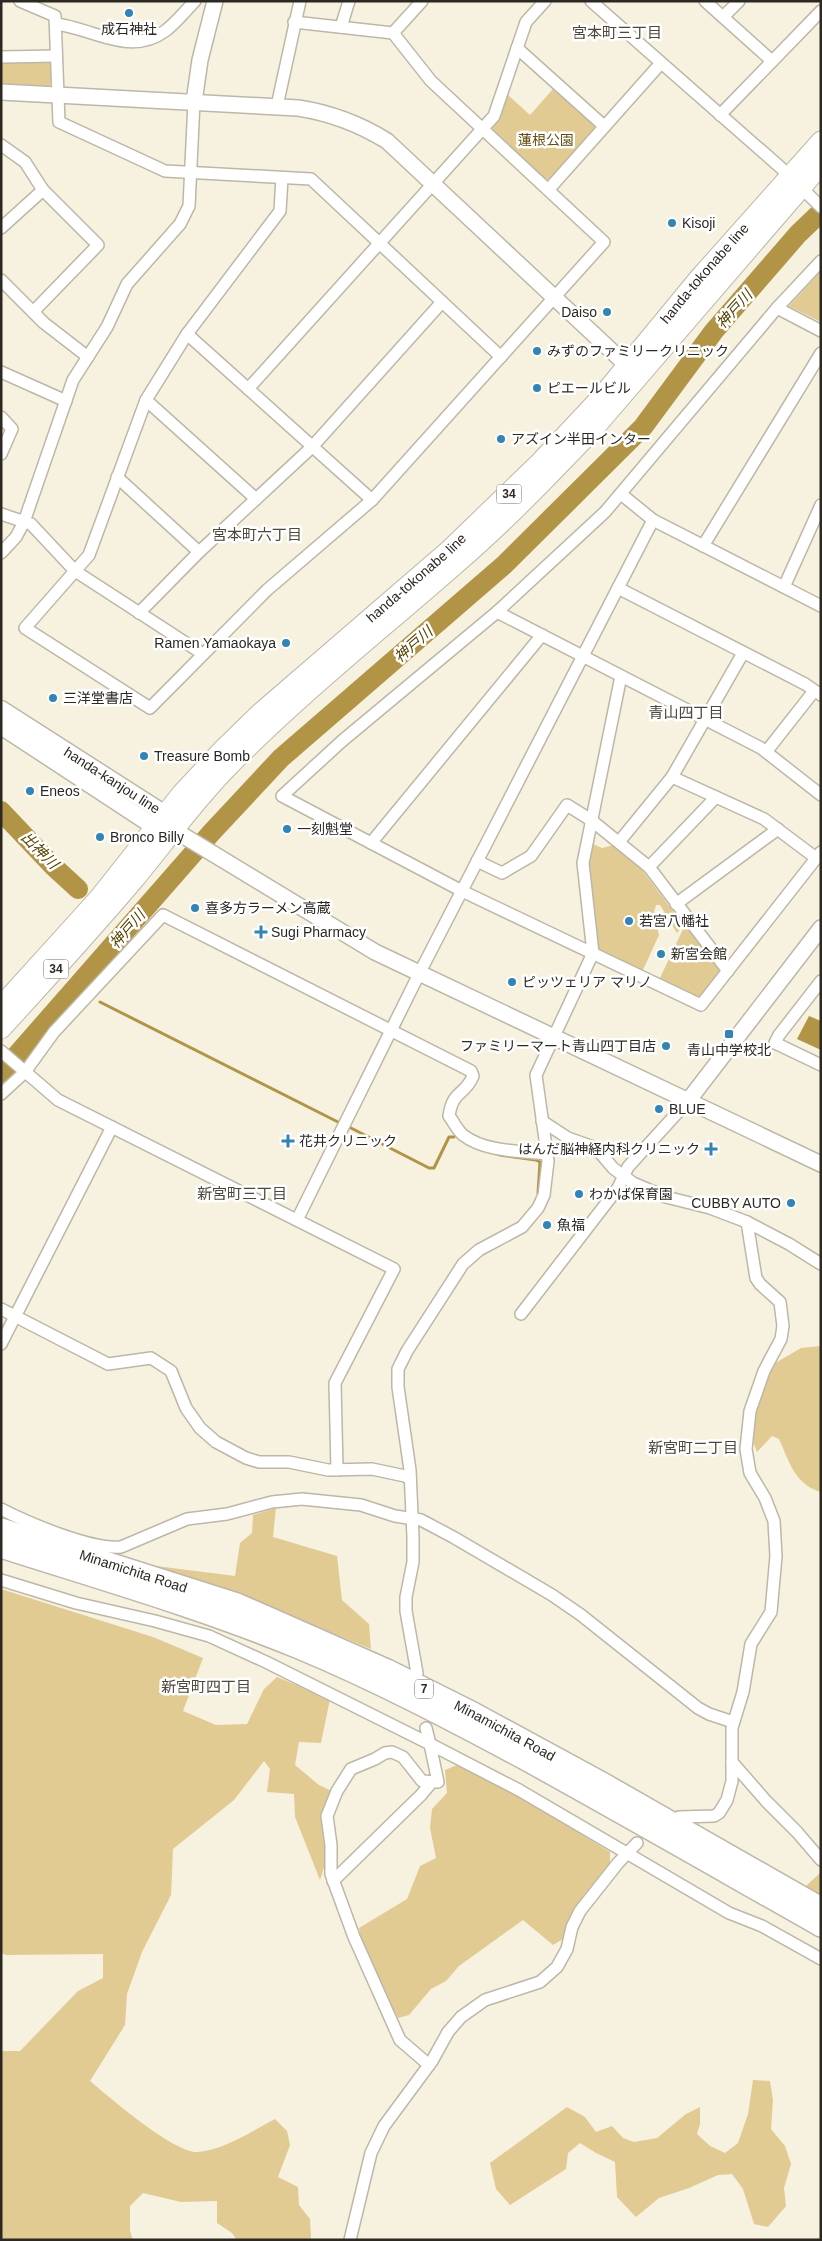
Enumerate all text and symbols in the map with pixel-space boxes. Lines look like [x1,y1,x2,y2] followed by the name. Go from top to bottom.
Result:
[123,7,135,19] marker: 成石神社
[101,21,157,37] place label: 成石神社
[572,24,662,41] district label: 宮本町三丁目
[518,132,574,148] park label: 蓮根公園
[682,215,715,231] place label: Kisoji
[666,217,678,229] marker: Kisoji
[657,220,752,327] street label: handa-tokonabe line
[713,285,757,331] water label: 神戸川
[561,304,597,320] place label: Daiso
[601,306,613,318] marker: Daiso
[547,343,729,359] place label: みずのファミリークリニック
[531,345,543,357] marker: みずのファミリークリニック
[547,380,631,396] place label: ピエールビル
[531,382,543,394] marker: ピエールビル
[511,431,651,447] place label: アズイン半田インター
[495,433,507,445] marker: アズイン半田インター
[496,484,522,504] road number: 34
[212,526,302,543] district label: 宮本町六丁目
[363,530,469,626] street label: handa-tokonabe line
[390,622,437,665] water label: 神戸川
[154,635,276,651] place label: Ramen Yamaokaya
[280,637,292,649] marker: Ramen Yamaokaya
[63,690,133,706] place label: 三洋堂書店
[47,692,59,704] marker: 三洋堂書店
[648,704,724,721] district label: 青山四丁目
[61,744,163,817] street label: handa-kanjou line
[154,748,250,764] place label: Treasure Bomb
[138,750,150,762] marker: Treasure Bomb
[40,783,80,799] place label: Eneos
[24,785,36,797] marker: Eneos
[297,821,353,837] place label: 一刻魁堂
[281,823,293,835] marker: 一刻魁堂
[18,828,63,873] water label: 出神川
[110,829,184,845] place label: Bronco Billy
[94,831,106,843] marker: Bronco Billy
[205,900,330,916] place label: 喜多方ラーメン高蔵
[189,902,201,914] marker: 喜多方ラーメン高蔵
[106,905,149,952] water label: 神戸川
[639,913,709,929] place label: 若宮八幡社
[623,915,635,927] marker: 若宮八幡社
[271,924,366,940] place label: Sugi Pharmacy
[255,926,267,938] marker: Sugi Pharmacy
[671,946,727,962] place label: 新宮会館
[655,948,667,960] marker: 新宮会館
[44,960,68,979] road number: 34
[522,974,652,990] place label: ピッツェリア マリノ
[506,976,518,988] marker: ピッツェリア マリノ
[723,1028,735,1040] marker: 青山中学校北
[460,1038,656,1054] place label: ファミリーマート青山四丁目店
[660,1040,672,1052] marker: ファミリーマート青山四丁目店
[687,1042,771,1058] place label: 青山中学校北
[669,1101,706,1117] place label: BLUE
[653,1103,665,1115] marker: BLUE
[299,1133,397,1149] place label: 花井クリニック
[281,1134,295,1148] marker: 花井クリニック
[518,1141,700,1157] place label: はんだ脳神経内科クリニック
[704,1142,718,1156] marker: はんだ脳神経内科クリニック
[197,1185,287,1202] district label: 新宮町三丁目
[589,1186,673,1202] place label: わかば保育園
[573,1188,585,1200] marker: わかば保育園
[691,1195,781,1211] place label: CUBBY AUTO
[785,1197,797,1209] marker: CUBBY AUTO
[557,1217,585,1233] place label: 魚福
[541,1219,553,1231] marker: 魚福
[648,1439,738,1456] district label: 新宮町二丁目
[78,1546,189,1596] street label: Minamichita Road
[161,1678,251,1695] district label: 新宮町四丁目
[415,1680,433,1698] road number: 7
[452,1697,558,1764] street label: Minamichita Road

